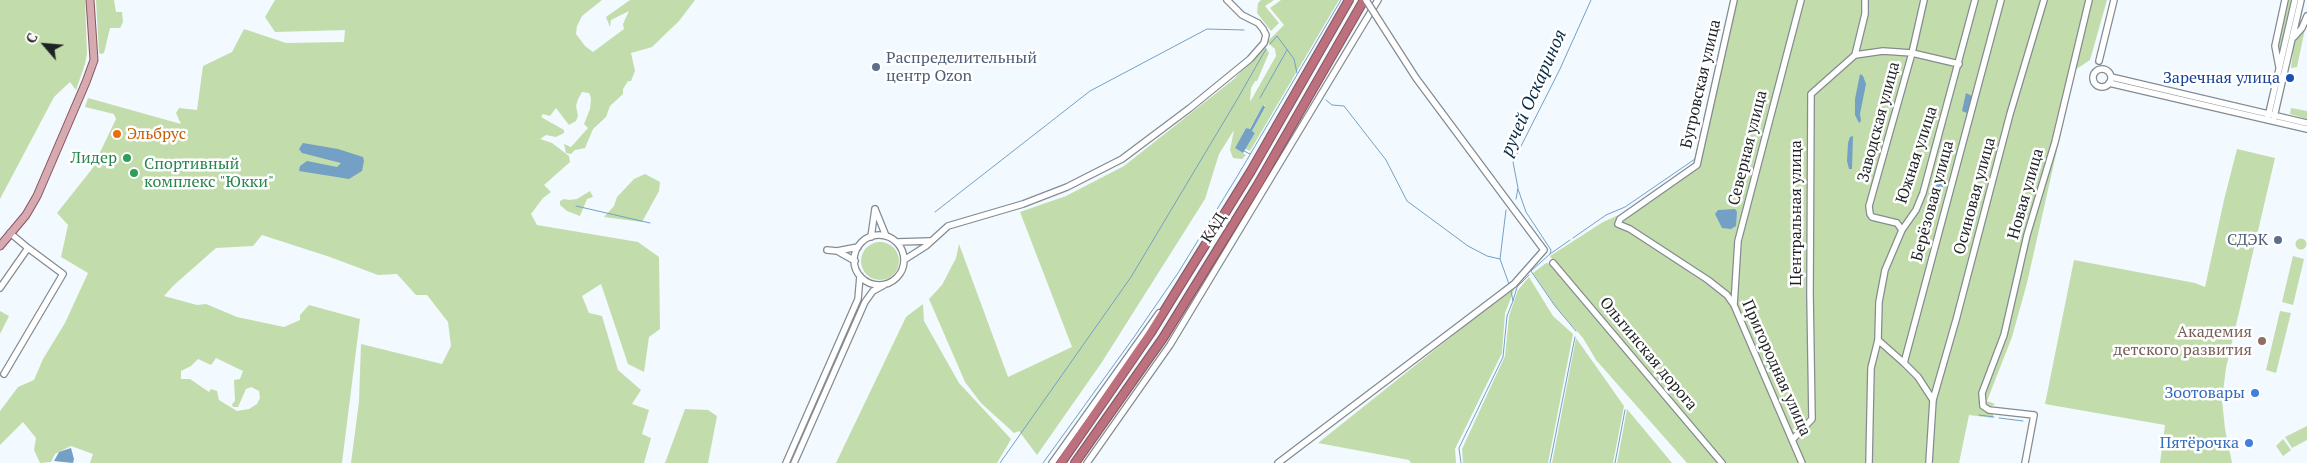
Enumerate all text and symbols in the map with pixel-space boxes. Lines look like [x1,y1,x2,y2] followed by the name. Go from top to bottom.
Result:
[1677,18,1725,150] street label: Бугровская улица
[20,20,70,70] north arrow
[1496,26,1572,160] water label: ручей Оскариноя
[21,30,42,46] text: С
[886,48,1037,86] place label: Распределительный центр Ozon
[1854,60,1904,184] street label: Заводская улица
[870,61,882,73] marker: Распределительный центр Ozon
[2163,68,2280,88] place label: Заречная улица
[2284,72,2296,84] marker: Заречная улица
[1724,89,1772,207] street label: Северная улица
[1892,104,1942,206] street label: Южная улица
[127,124,186,144] place label: Эльбрус
[111,128,123,140] marker: Эльбрус
[1950,135,2000,257] street label: Осиновая улица
[1908,139,1958,263] street label: Берёзовая улица
[1786,140,1806,286] street label: Центральная улица
[2004,146,2048,242] street label: Новая улица
[70,148,117,168] place label: Лидер
[121,152,133,164] marker: Лидер
[144,154,274,192] place label: Спортивный комплекс "Юкки"
[128,167,140,179] marker: Спортивный комплекс "Юкки"
[1197,209,1231,247] street label: КАД
[2227,230,2268,250] place label: СДЭК
[2272,234,2284,246] marker: СДЭК
[1595,293,1701,415] street label: Ольгинская дорога
[1737,297,1815,439] street label: Пригородная улица
[2113,322,2252,360] place label: Академия детского развития
[2256,335,2268,347] marker: Академия детского развития
[2164,383,2245,403] place label: Зоотовары
[2249,387,2261,399] marker: Зоотовары
[2160,433,2239,453] place label: Пятёрочка
[2243,437,2255,449] marker: Пятёрочка

